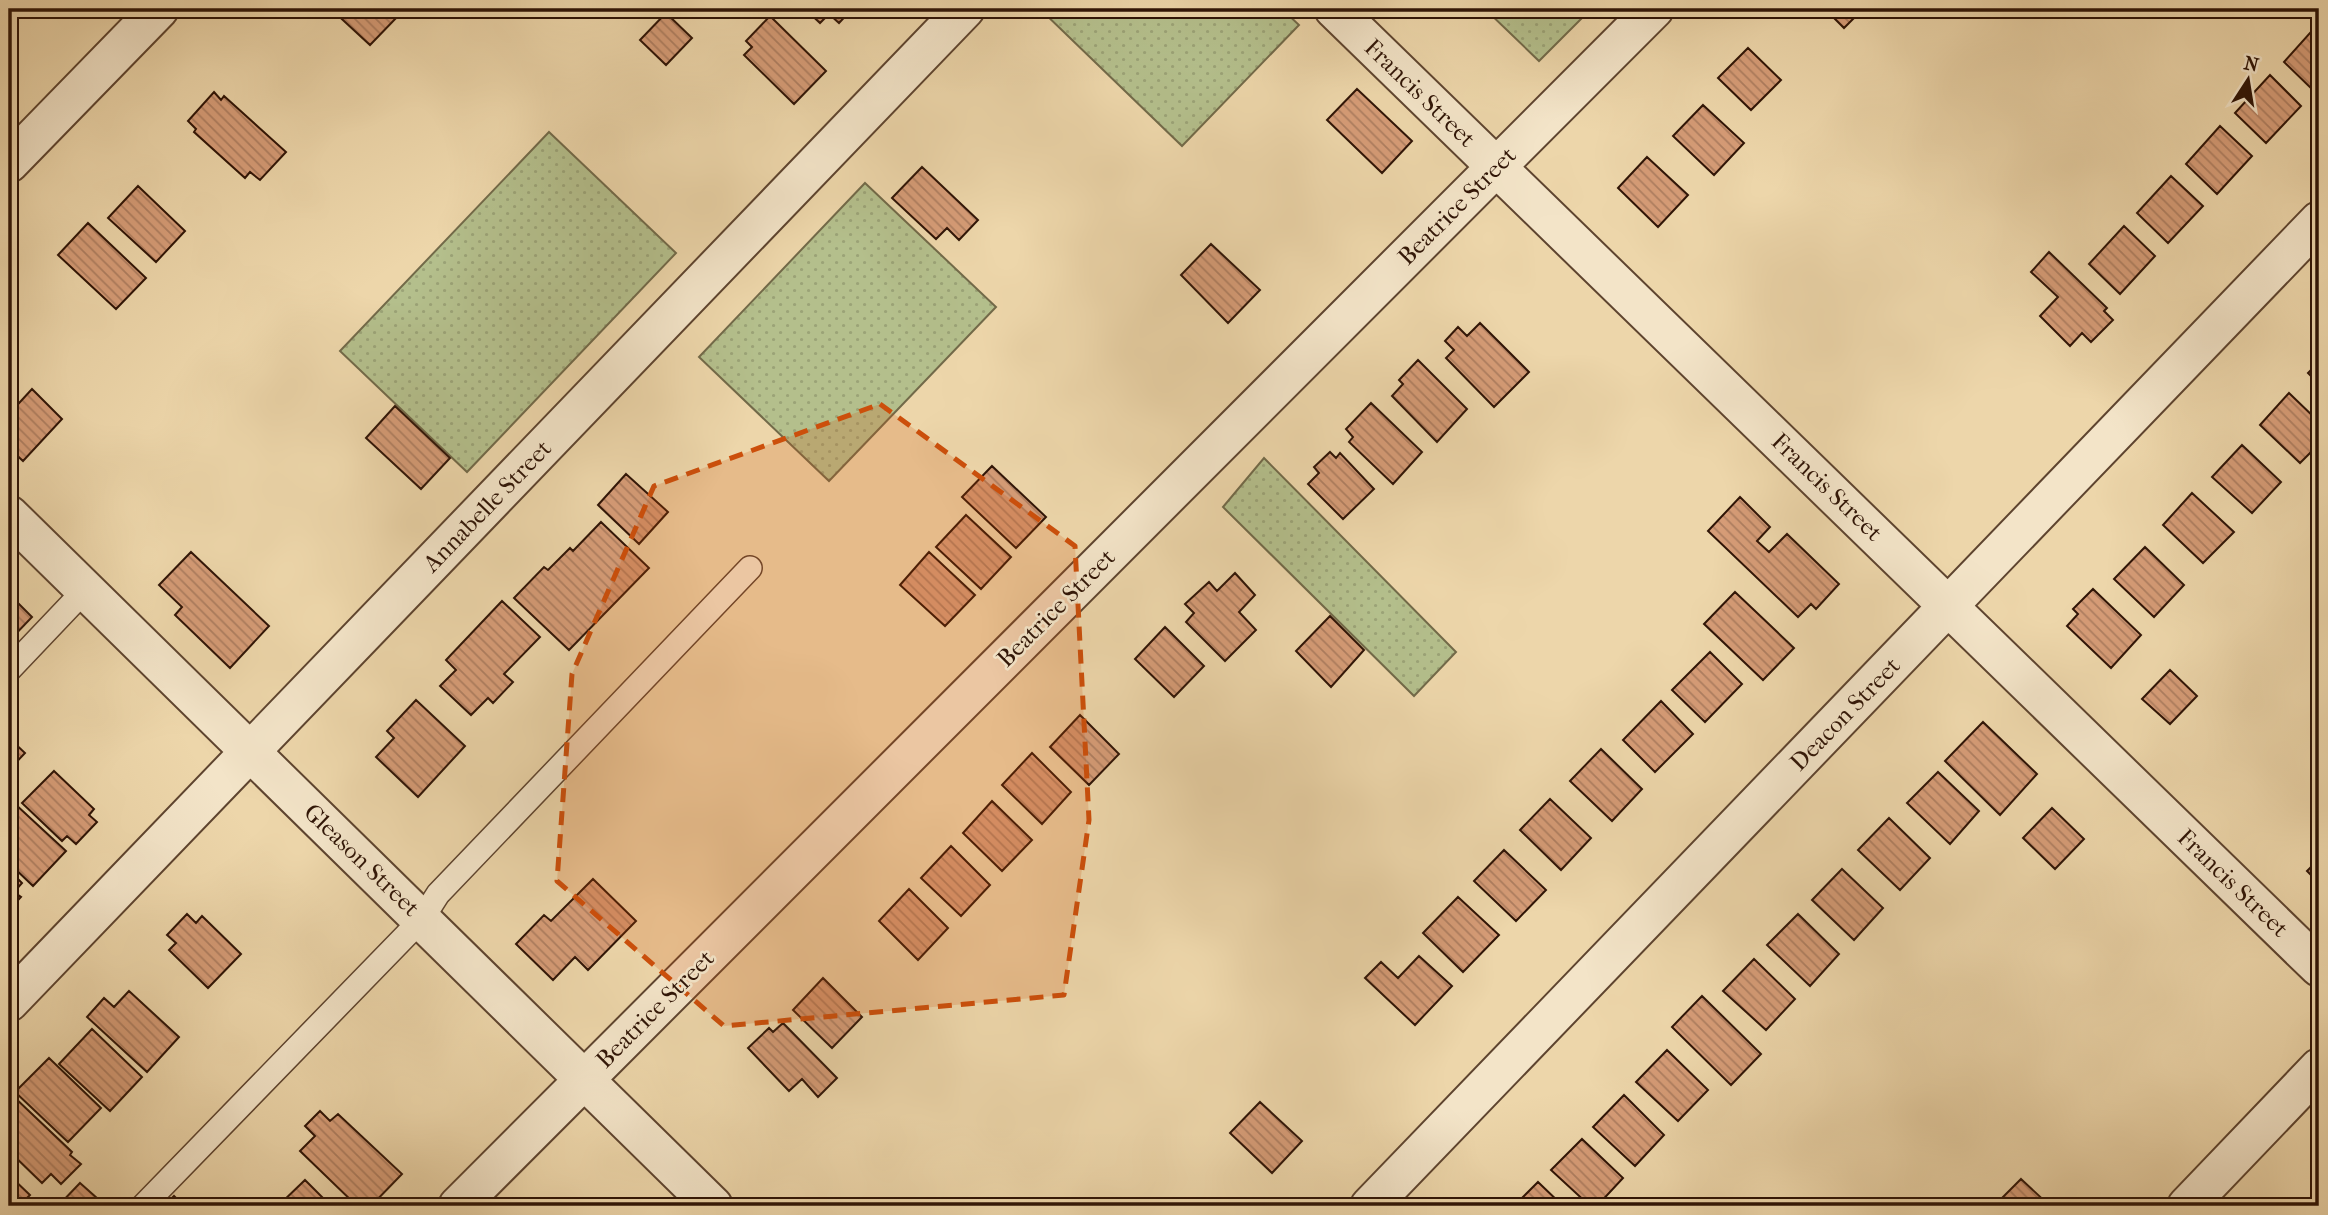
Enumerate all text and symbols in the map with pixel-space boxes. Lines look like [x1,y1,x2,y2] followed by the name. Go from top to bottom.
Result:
[1359,33,1481,153] street label: Francis Street
[2212,46,2282,116] north arrow
[2242,52,2261,77] text: N
[1392,141,1522,271] street label: Beatrice Street
[1766,427,1888,547] street label: Francis Street
[416,434,557,578] street label: Annabelle Street
[991,543,1121,673] street label: Beatrice Street
[1784,651,1906,776] street label: Deacon Street
[298,798,426,922] street label: Gleason Street
[2172,823,2294,943] street label: Francis Street
[590,944,720,1074] street label: Beatrice Street

